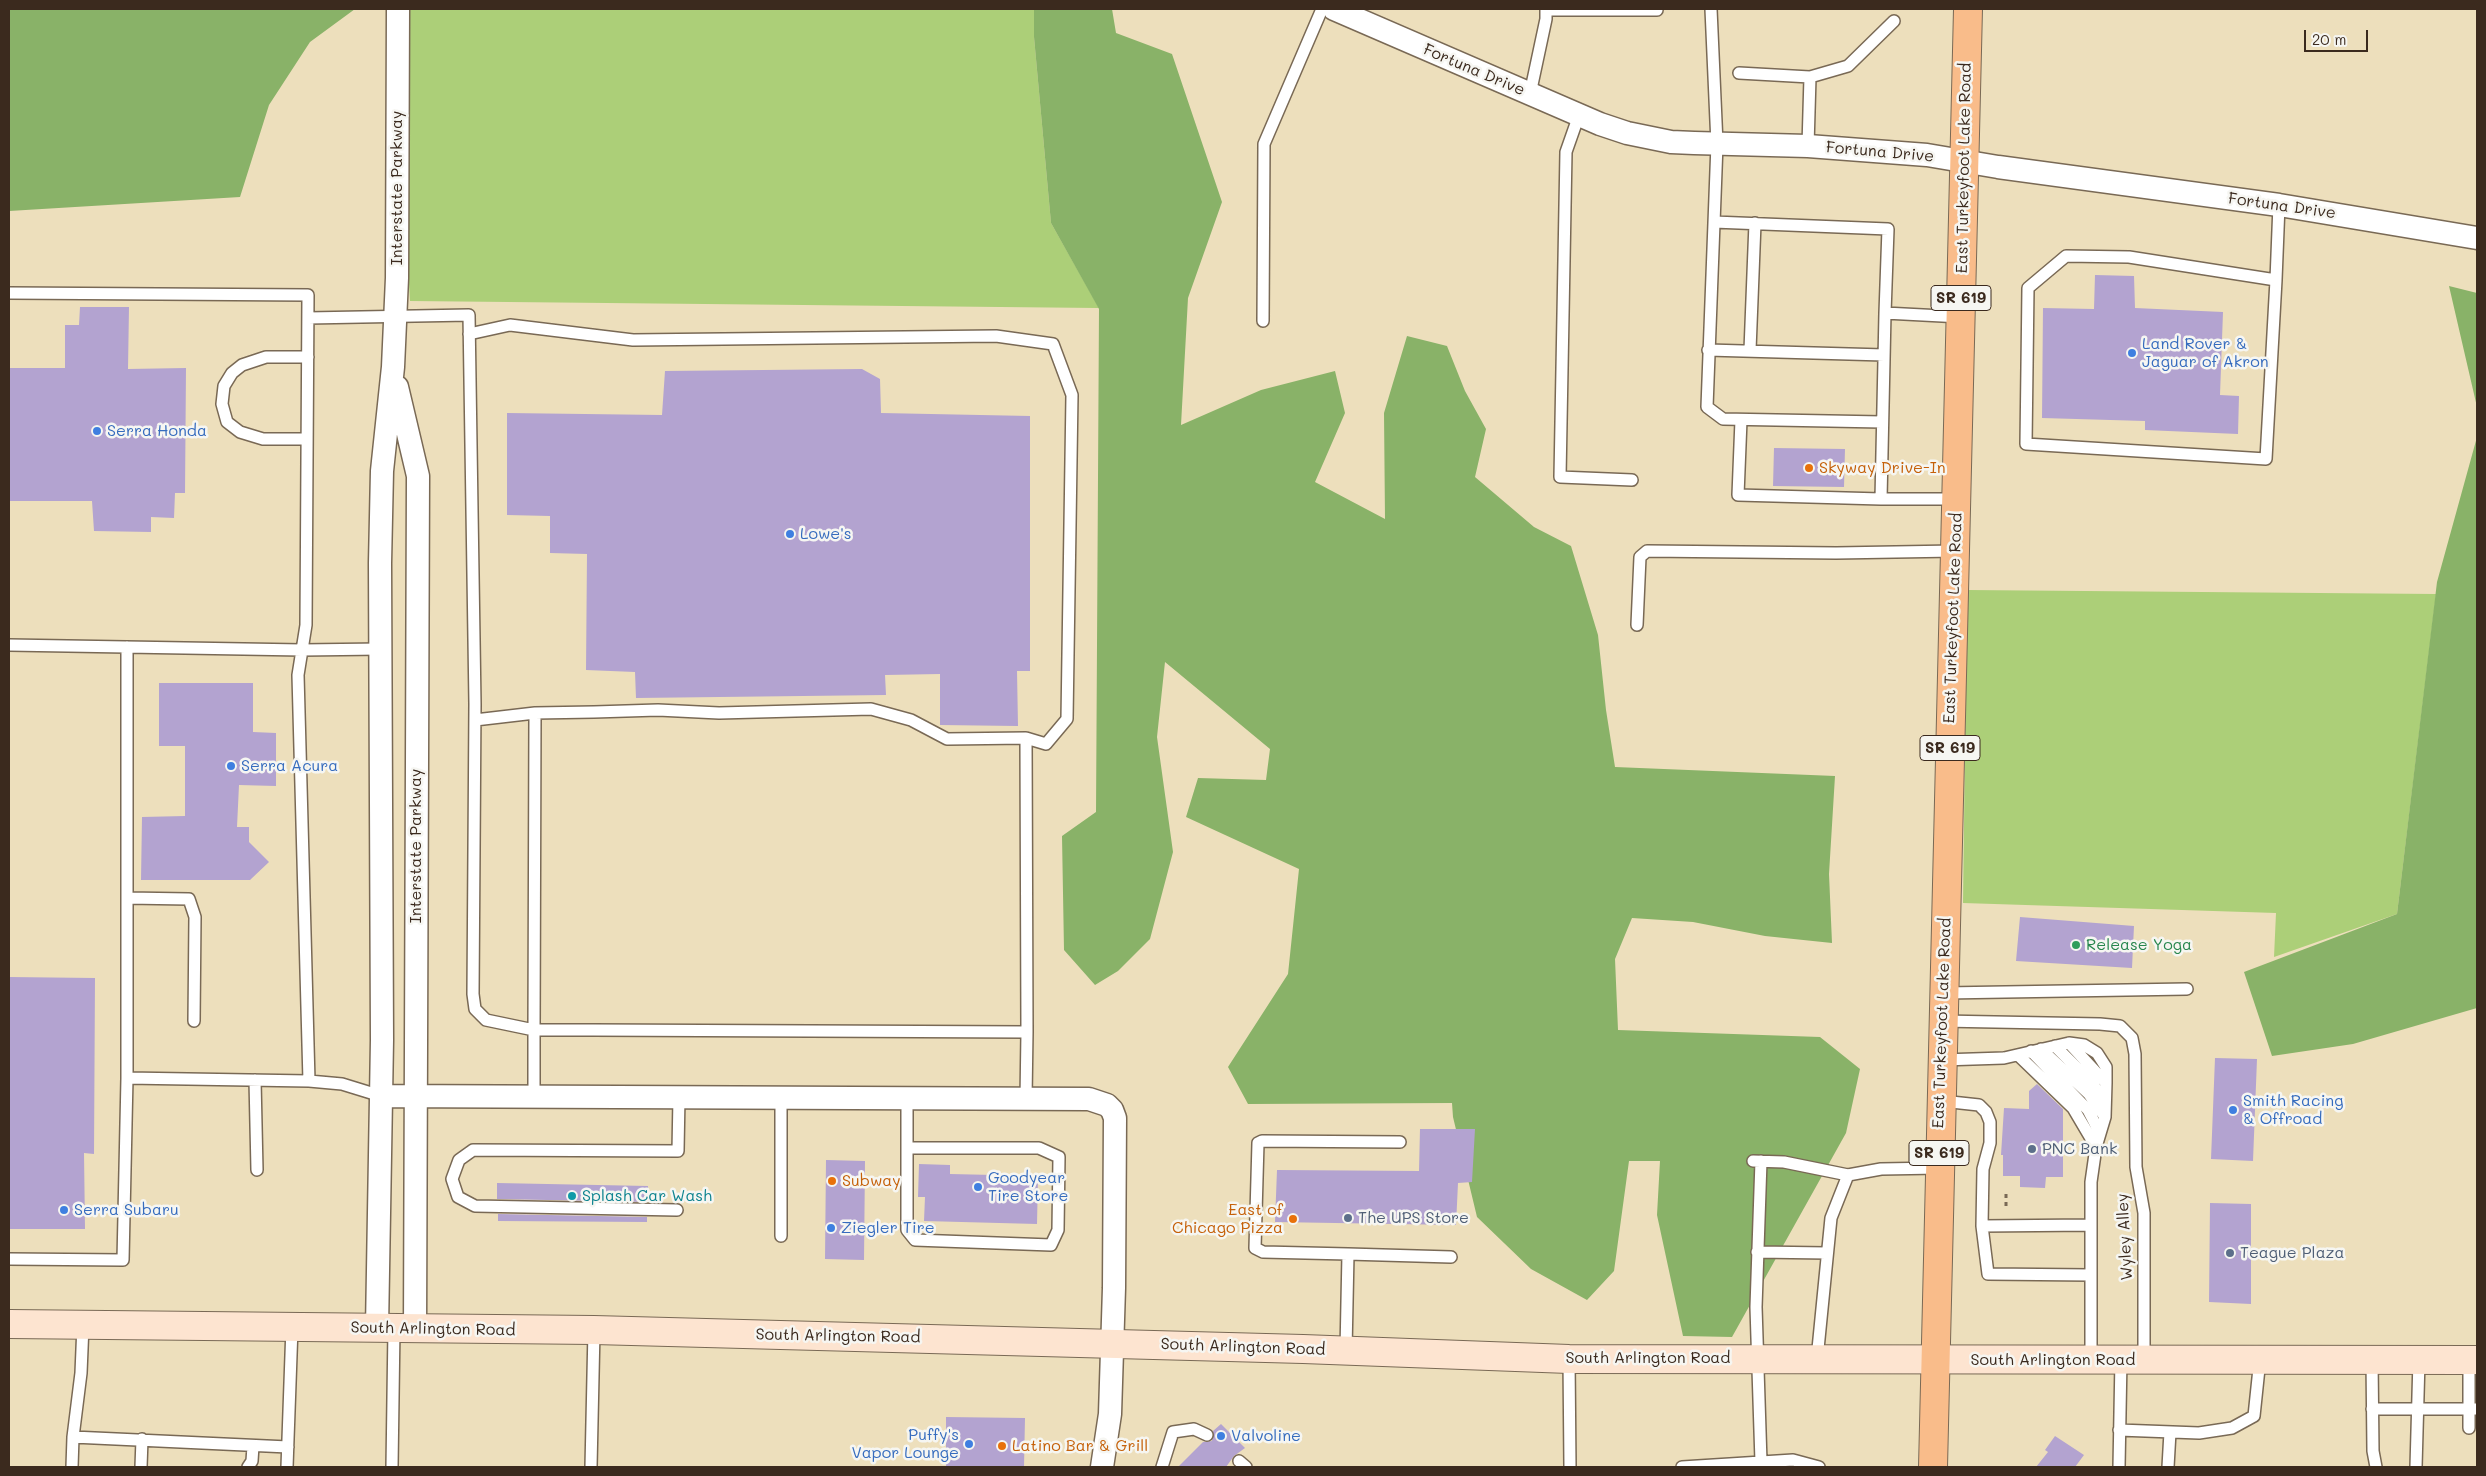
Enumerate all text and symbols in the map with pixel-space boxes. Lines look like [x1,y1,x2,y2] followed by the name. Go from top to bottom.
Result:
[2306,20,2370,52] scale bar
[2312,29,2346,49] text: 20 m
[1420,40,1528,100] street label: Fortuna Drive
[1953,63,1975,273] street label: East Turkeyfoot Lake Road
[387,111,407,265] street label: Interstate Parkway
[1825,138,1935,166] street label: Fortuna Drive
[2227,189,2337,223] street label: Fortuna Drive
[1931,286,1991,310] road number: SR 619
[2142,334,2269,372] place label: Land Rover & Jaguar of Akron
[2126,347,2138,359] marker: Land Rover & Jaguar of Akron
[107,421,207,441] place label: Serra Honda
[91,425,103,437] marker: Serra Honda
[1819,458,1946,478] place label: Skyway Drive-In
[1803,462,1815,474] marker: Skyway Drive-In
[1940,512,1966,724] street label: East Turkeyfoot Lake Road
[800,524,852,544] place label: Lowe's
[784,528,796,540] marker: Lowe's
[1920,736,1980,760] road number: SR 619
[241,756,338,776] place label: Serra Acura
[225,760,237,772] marker: Serra Acura
[406,769,426,923] street label: Interstate Parkway
[1929,917,1955,1129] street label: East Turkeyfoot Lake Road
[2086,935,2192,955] place label: Release Yoga
[2070,939,2082,951] marker: Release Yoga
[2243,1091,2344,1129] place label: Smith Racing & Offroad
[2227,1104,2239,1116] marker: Smith Racing & Offroad
[2042,1139,2117,1159] place label: PNC Bank
[1909,1140,1969,1166] road number: SR 619
[2026,1143,2038,1155] marker: PNC Bank
[988,1168,1068,1206] place label: Goodyear Tire Store
[842,1171,901,1191] place label: Subway
[826,1175,838,1187] marker: Subway
[972,1181,984,1193] marker: Goodyear Tire Store
[582,1186,712,1206] place label: Splash Car Wash
[566,1190,578,1202] marker: Splash Car Wash
[2113,1193,2137,1281] street label: Wyley Alley
[74,1200,179,1220] place label: Serra Subaru
[1172,1200,1283,1238] place label: East of Chicago Pizza
[58,1204,70,1216] marker: Serra Subaru
[1358,1208,1469,1228] place label: The UPS Store
[1342,1212,1354,1224] marker: The UPS Store
[1287,1213,1299,1225] marker: East of Chicago Pizza
[841,1218,935,1238] place label: Ziegler Tire
[825,1222,837,1234] marker: Ziegler Tire
[2240,1243,2344,1263] place label: Teague Plaza
[2224,1247,2236,1259] marker: Teague Plaza
[350,1318,516,1340] street label: South Arlington Road
[755,1325,921,1347] street label: South Arlington Road
[1160,1335,1326,1359] street label: South Arlington Road
[1566,1348,1730,1368] street label: South Arlington Road
[1971,1350,2135,1370] street label: South Arlington Road
[852,1425,959,1463] place label: Puffy's Vapor Lounge
[1231,1426,1301,1446] place label: Valvoline
[1215,1430,1227,1442] marker: Valvoline
[1012,1436,1148,1456] place label: Latino Bar & Grill
[963,1438,975,1450] marker: Puffy's Vapor Lounge
[996,1440,1008,1452] marker: Latino Bar & Grill

